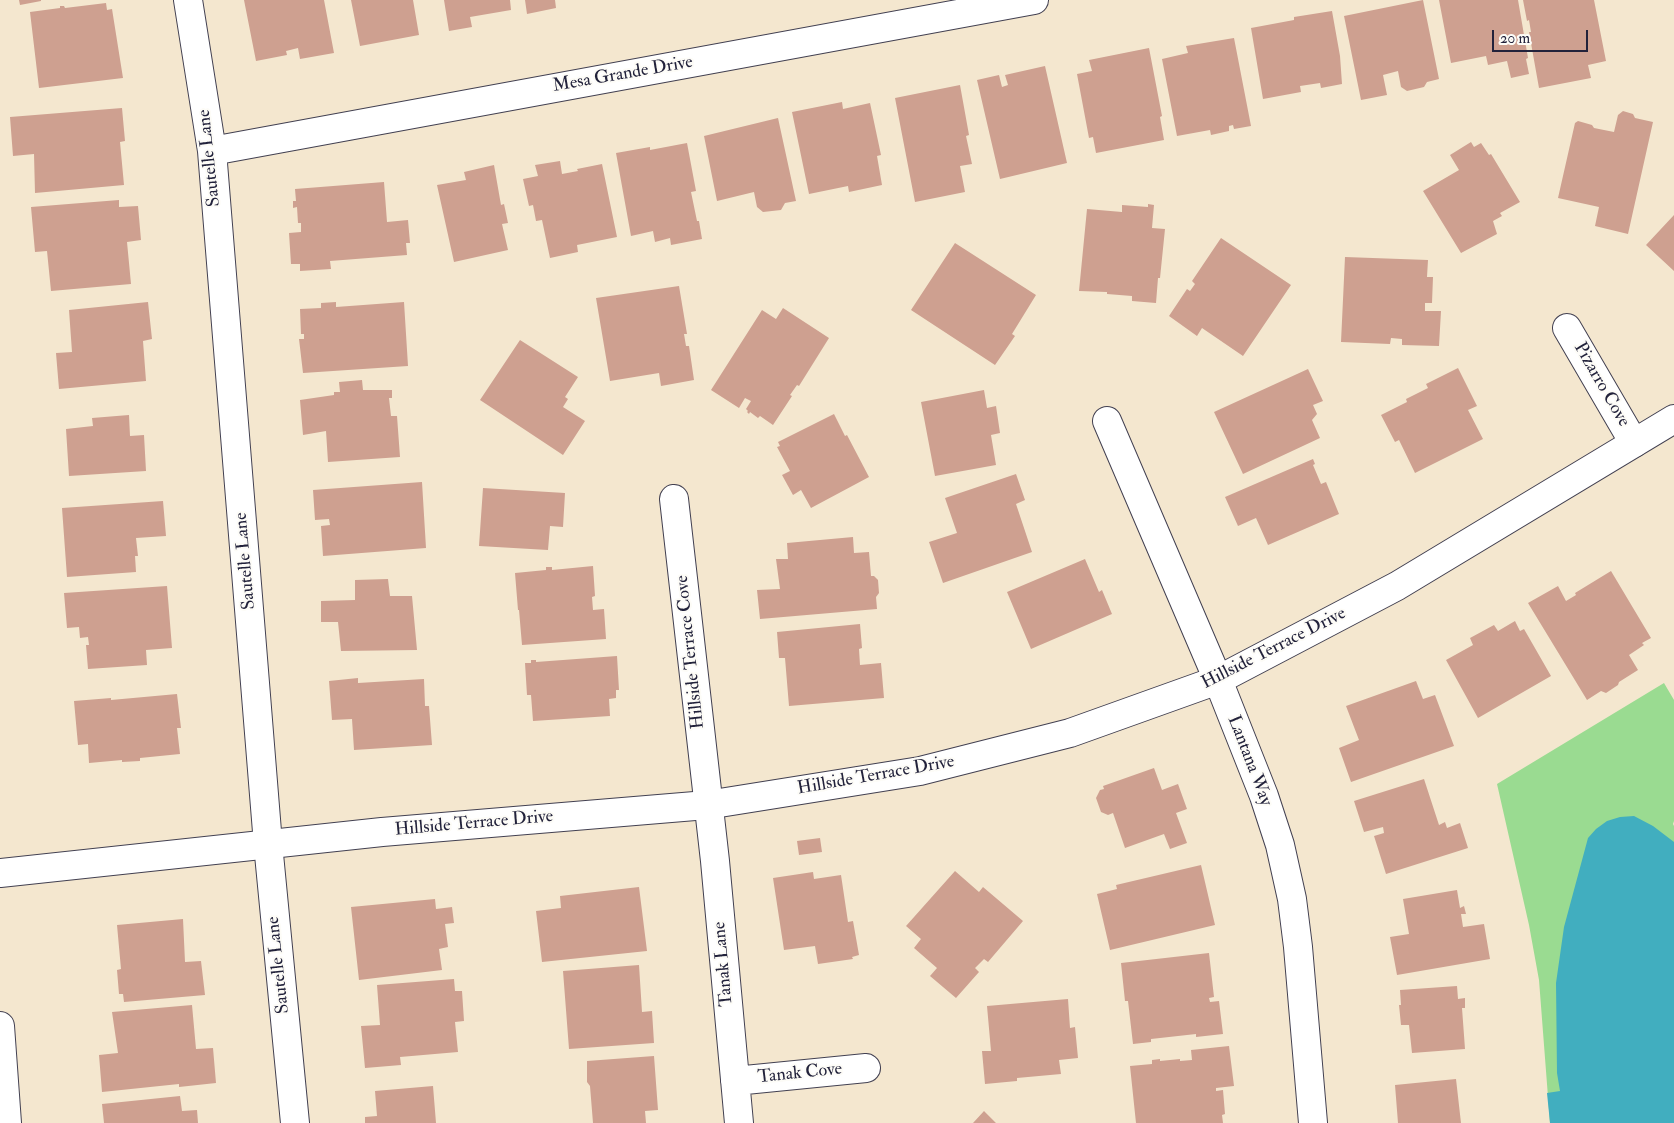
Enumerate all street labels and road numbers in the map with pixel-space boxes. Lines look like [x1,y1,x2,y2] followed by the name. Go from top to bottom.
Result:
[551,52,695,98] street label: Mesa Grande Drive
[194,108,226,208] street label: Sautelle Lane
[1568,339,1634,431] street label: Pizarro Cove
[231,511,261,611] street label: Sautelle Lane
[672,574,710,730] street label: Hillside Terrace Cove
[1198,603,1350,695] street label: Hillside Terrace Drive
[1222,713,1276,809] street label: Lantana Way
[796,752,956,800] street label: Hillside Terrace Drive
[394,806,554,842] street label: Hillside Terrace Drive
[263,915,295,1015] street label: Sautelle Lane
[710,921,738,1007] street label: Tanak Lane
[757,1059,843,1089] street label: Tanak Cove

